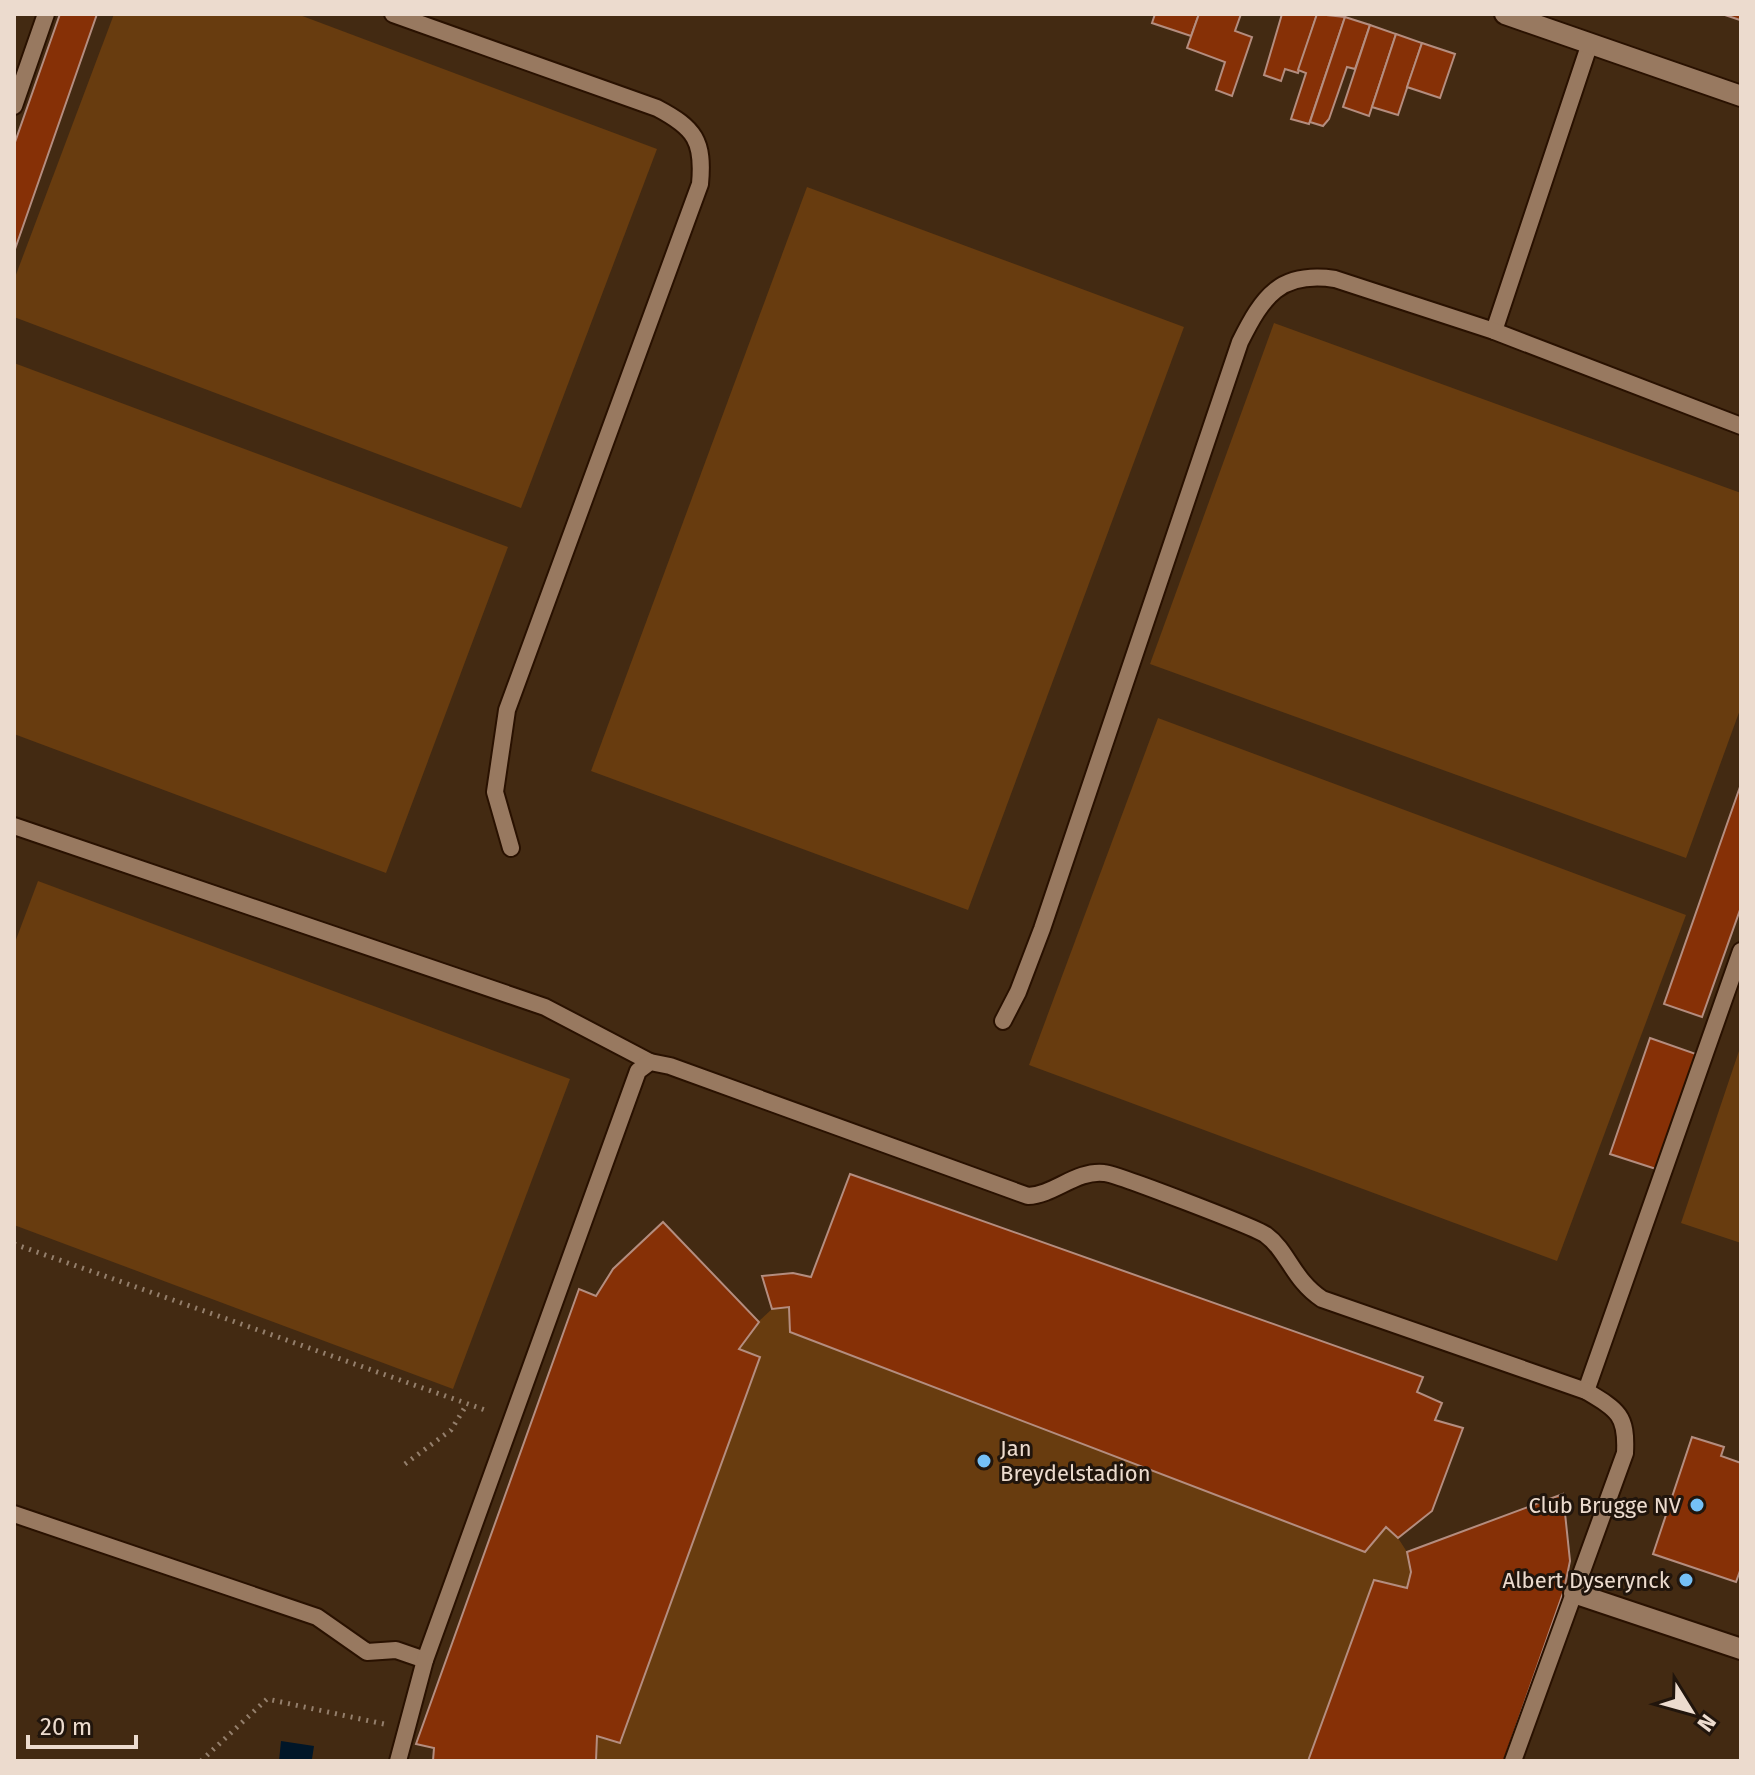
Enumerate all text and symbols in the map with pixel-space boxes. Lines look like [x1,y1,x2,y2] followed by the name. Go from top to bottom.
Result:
[1000,1435,1151,1487] place label: Jan Breydelstadion
[975,1452,993,1470] marker: Jan Breydelstadion
[1528,1492,1682,1519] place label: Club Brugge NV
[1688,1496,1706,1514] marker: Club Brugge NV
[1503,1567,1671,1594] place label: Albert Dyserynck
[1677,1571,1695,1589] marker: Albert Dyserynck
[1651,1671,1731,1751] north arrow
[28,1699,136,1749] scale bar
[1691,1709,1722,1737] text: N
[40,1713,92,1741] text: 20 m

